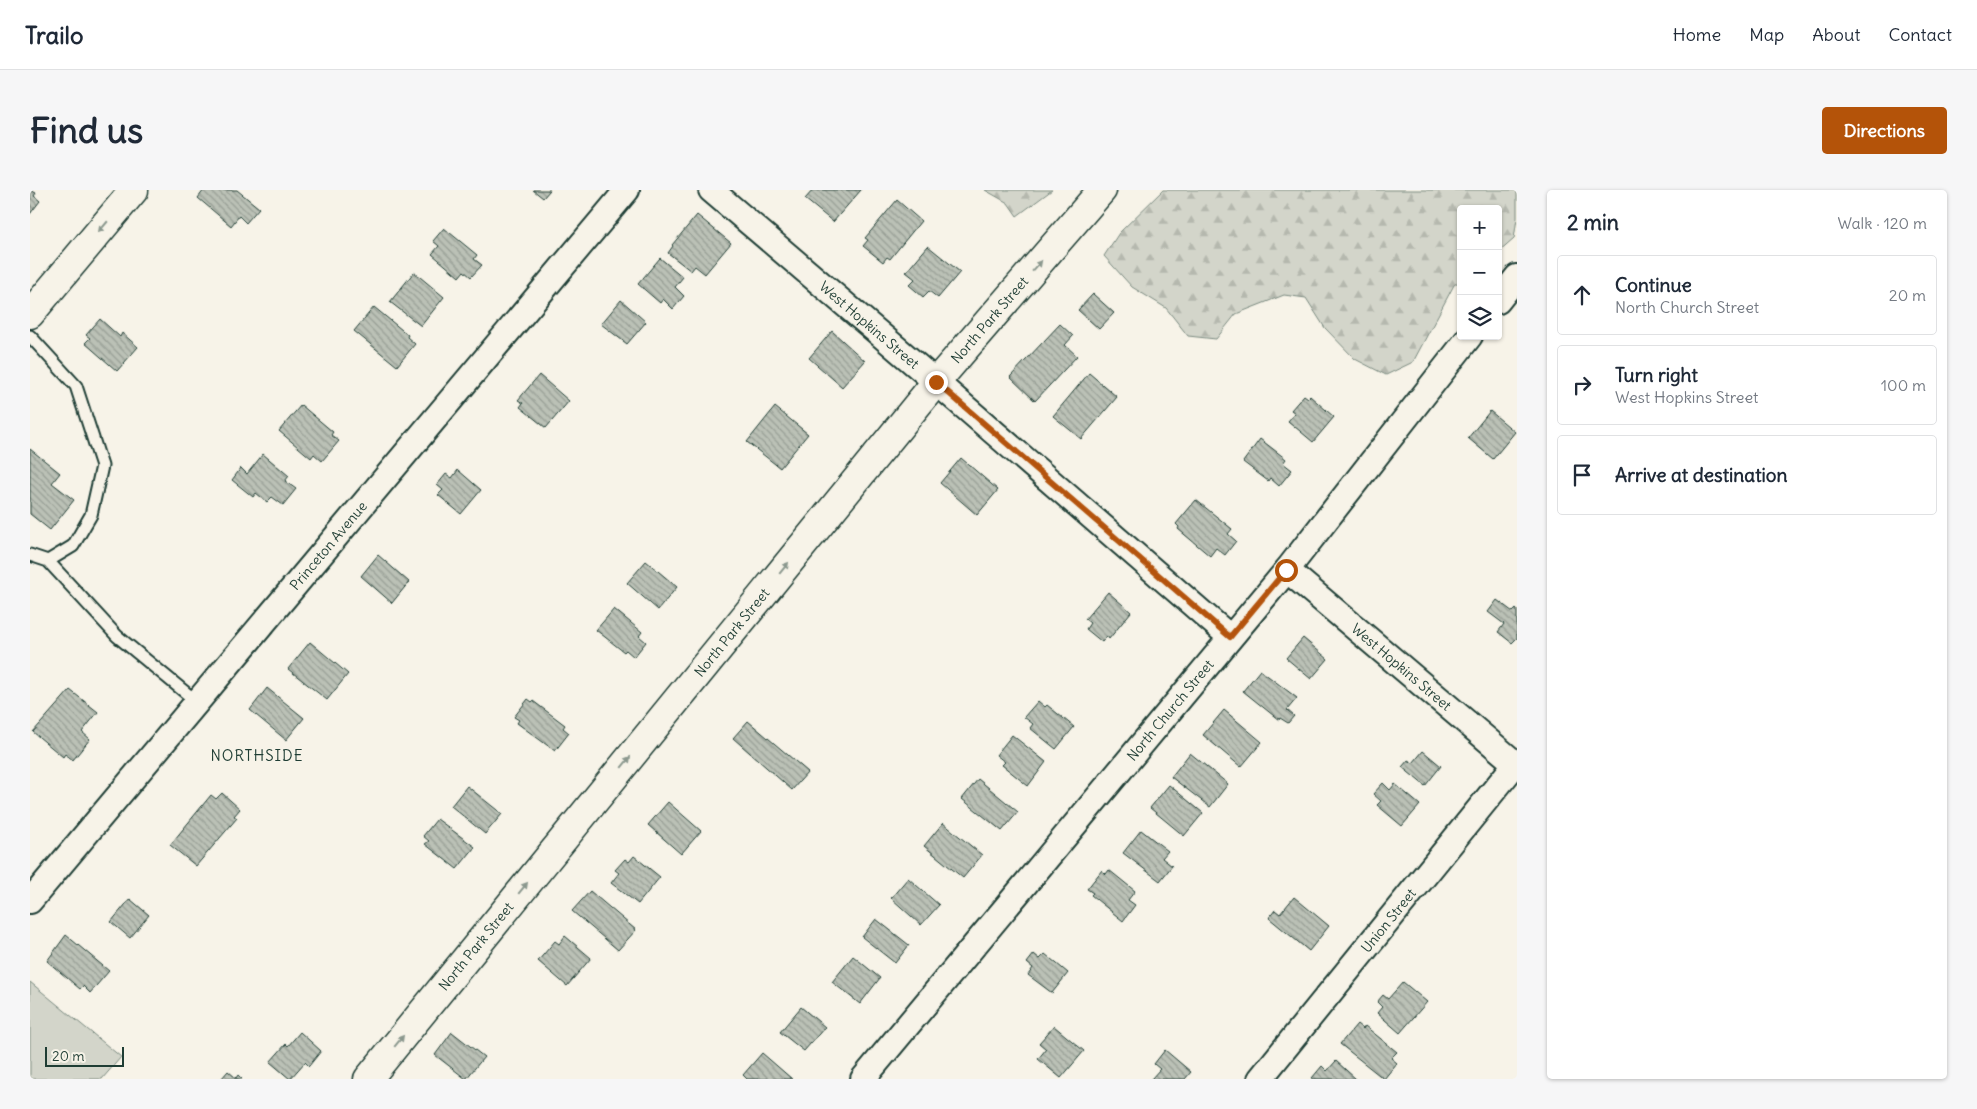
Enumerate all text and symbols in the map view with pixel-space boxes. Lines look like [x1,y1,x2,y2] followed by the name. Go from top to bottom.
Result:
[25,20,83,50] text: Trailo
[1673,23,1721,46] text: Home
[1749,23,1784,46] text: Map
[1812,23,1860,46] text: About
[1888,23,1952,46] text: Contact
[1822,107,1947,154] button: Directions
[30,108,143,152] text: Find us
[1457,205,1502,340] map controls
[1457,205,1502,250] button: +
[1567,209,1619,236] text: 2 min
[1837,213,1927,233] text: Walk · 120 m
[97,221,108,234] one-way arrow
[1457,250,1502,295] button: −
[1031,259,1042,272] one-way arrow
[947,273,1032,367] street label: North Park Street
[1615,273,1692,297] text: Continue
[816,277,923,373] street label: West Hopkins Street
[1568,281,1596,309] icon: ahead
[1889,285,1926,305] text: 20 m
[1457,295,1502,340] button: layers
[1615,297,1759,317] text: North Church Street
[1615,363,1698,387] text: Turn right
[925,371,948,394] route end
[1568,371,1596,399] icon: right
[1881,375,1926,395] text: 100 m
[1615,387,1758,407] text: West Hopkins Street
[1568,461,1596,489] icon: arrive
[1615,463,1788,487] text: Arrive at destination
[286,497,371,594] street label: Princeton Avenue
[1275,559,1298,582] route start
[779,562,790,575] one-way arrow
[690,584,773,680] street label: North Park Street
[1348,620,1455,715] street label: West Hopkins Street
[1123,656,1218,764] street label: North Church Street
[210,746,304,765] district label: NORTHSIDE
[621,756,632,769] one-way arrow
[518,882,529,895] one-way arrow
[1357,885,1420,956] street label: Union Street
[435,898,518,994] street label: North Park Street
[393,1035,404,1048] one-way arrow
[45,1044,124,1067] scale bar
[52,1047,85,1065] text: 20 m

